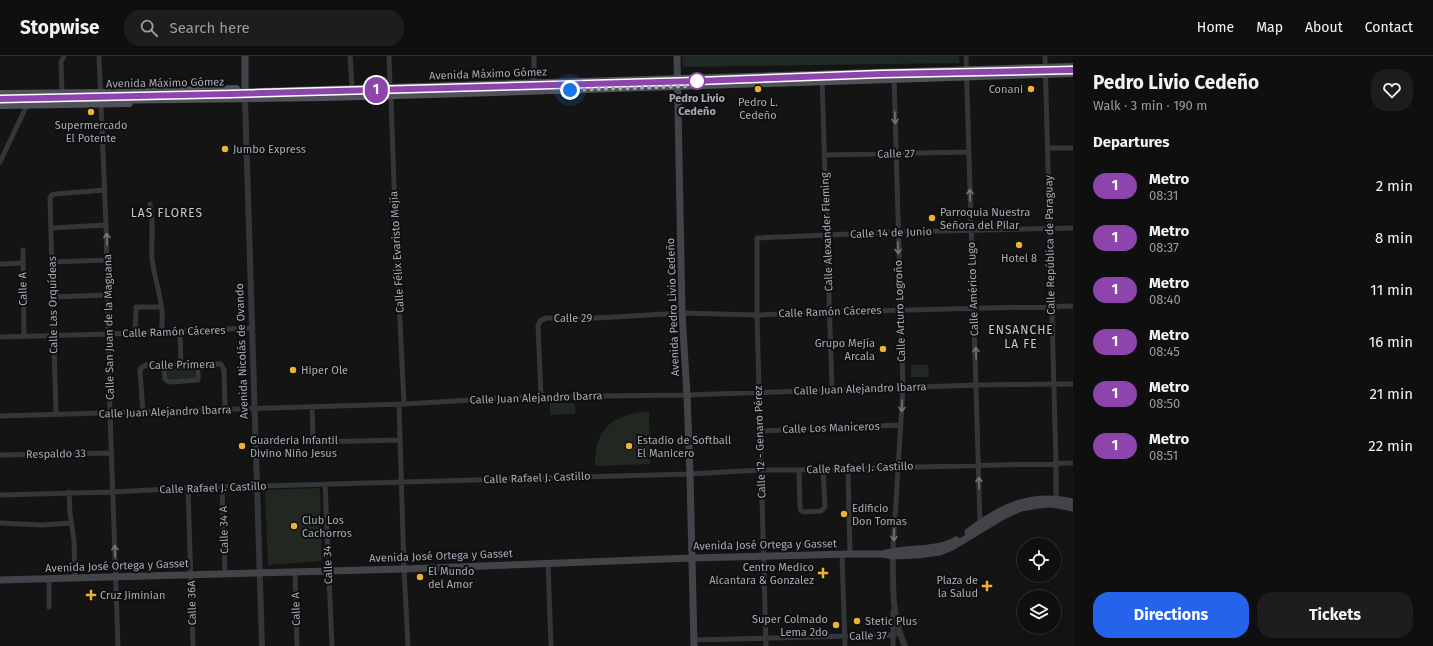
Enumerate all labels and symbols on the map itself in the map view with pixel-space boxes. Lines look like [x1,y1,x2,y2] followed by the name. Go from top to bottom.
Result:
[429,65,547,83] street label: Avenida Máximo Gómez
[688,72,706,90] marker: Pedro Livio Cedeño
[106,75,224,91] street label: Avenida Máximo Gómez
[363,77,389,103] line badge: 1
[560,80,580,100] your location
[989,83,1023,96] place label: Conani
[753,84,763,94] marker: Pedro L. Cedeño
[1026,84,1036,94] marker: Conani
[669,92,726,118] place label: Pedro Livio Cedeño
[738,96,778,122] place label: Pedro L. Cedeño
[86,107,96,117] marker: Supermercado El Potente
[891,111,899,124] one-way arrow
[55,119,127,145] place label: Supermercado El Potente
[233,143,306,156] place label: Jumbo Express
[220,144,230,154] marker: Jumbo Express
[877,147,915,161] street label: Calle 27
[818,172,836,292] street label: Calle Alexander Fleming
[1042,174,1058,315] street label: Calle República de Paraguay
[966,189,974,202] one-way arrow
[387,191,407,313] street label: Calle Félix Evaristo Mejía
[131,206,203,220] district label: LAS FLORES
[940,206,1030,232] place label: Parroquia Nuestra Señora del Pilar
[927,213,937,223] marker: Parroquia Nuestra Señora del Pilar
[850,225,932,241] street label: Calle 14 de Junio
[103,233,110,246] one-way arrow
[664,238,682,376] street label: Avenida Pedro Livio Cedeño
[1014,240,1024,250] marker: Hotel 8
[895,241,902,254] one-way arrow
[965,242,981,336] street label: Calle Américo Lugo
[1001,252,1037,265] place label: Hotel 8
[101,254,117,400] street label: Calle San Juan de la Maguana
[46,256,60,354] street label: Calle Las Orquídeas
[892,260,908,362] street label: Calle Arturo Logroño
[16,271,30,306] street label: Calle A
[233,283,251,419] street label: Avenida Nicolás de Ovando
[778,304,882,320] street label: Calle Ramón Cáceres
[554,312,592,325] street label: Calle 29
[988,323,1054,351] district label: ENSANCHE LA FE
[122,324,226,340] street label: Calle Ramón Cáceres
[815,337,875,363] place label: Grupo Mejía Arcala
[878,344,888,354] marker: Grupo Mejía Arcala
[972,347,979,360] one-way arrow
[149,358,215,372] street label: Calle Primera
[301,364,348,377] place label: Hiper Ole
[288,365,298,375] marker: Hiper Ole
[793,380,927,398] street label: Calle Juan Alejandro lbarra
[752,385,768,499] street label: Calle 12 - Genaro Pérez
[469,389,603,407] street label: Calle Juan Alejandro lbarra
[898,399,906,412] one-way arrow
[98,403,232,421] street label: Calle Juan Alejandro lbarra
[782,420,880,436] street label: Calle Los Maniceros
[250,434,338,460] place label: Guarderia Infantil Divino Niño Jesus
[637,434,731,460] place label: Estadio de Softball El Manicero
[237,441,247,451] marker: Guarderia Infantil Divino Niño Jesus
[624,441,634,451] marker: Estadio de Softball El Manicero
[26,447,86,461] street label: Respaldo 33
[806,460,914,476] street label: Calle Rafael J. Castillo
[483,470,591,486] street label: Calle Rafael J. Castillo
[975,477,983,490] one-way arrow
[159,480,267,496] street label: Calle Rafael J. Castillo
[852,502,907,528] place label: Edificio Don Tomas
[217,505,231,554] street label: Calle 34 A
[839,509,849,519] marker: Edificio Don Tomas
[302,514,352,540] place label: Club Los Cachorros
[289,521,299,531] marker: Club Los Cachorros
[890,528,898,541] one-way arrow
[693,537,837,553] street label: Avenida José Ortega y Gasset
[111,545,119,558] one-way arrow
[321,545,335,584] street label: Calle 34
[369,547,513,565] street label: Avenida José Ortega y Gasset
[45,557,189,575] street label: Avenida José Ortega y Gasset
[709,561,814,587] place label: Centro Medico Alcantara & Gonzalez
[428,565,474,591] place label: El Mundo del Amor
[817,567,829,579] marker: Centro Medico Alcantara & Gonzalez
[415,572,425,582] marker: El Mundo del Amor
[936,574,978,600] place label: Plaza de la Salud
[185,580,199,626] street label: Calle 36A
[981,580,993,592] marker: Plaza de la Salud
[85,589,97,601] marker: Cruz Jiminian
[100,589,165,602] place label: Cruz Jiminian
[289,591,303,626] street label: Calle A
[752,613,828,639] place label: Super Colmado Lema 2do
[865,615,917,628] place label: Stetic Plus
[852,616,862,626] marker: Stetic Plus
[831,620,841,630] marker: Super Colmado Lema 2do
[849,629,887,643] street label: Calle 37

